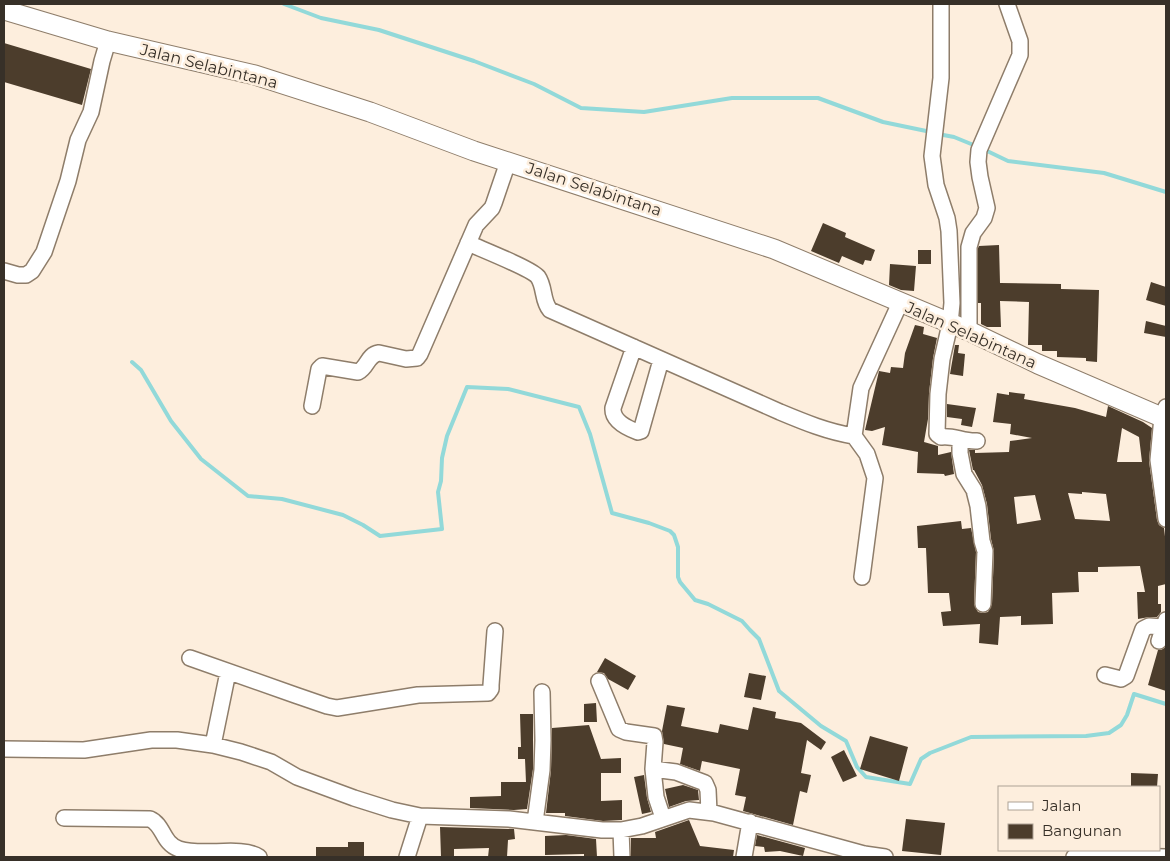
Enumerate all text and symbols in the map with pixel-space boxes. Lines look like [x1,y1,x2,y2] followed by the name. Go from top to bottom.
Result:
[137,39,280,92] street label: Jalan Selabintana
[523,158,664,220] street label: Jalan Selabintana
[902,297,1039,372] street label: Jalan Selabintana
[998,786,1160,851] legend
[1041,796,1081,815] text: Jalan
[1042,821,1122,840] text: Bangunan

